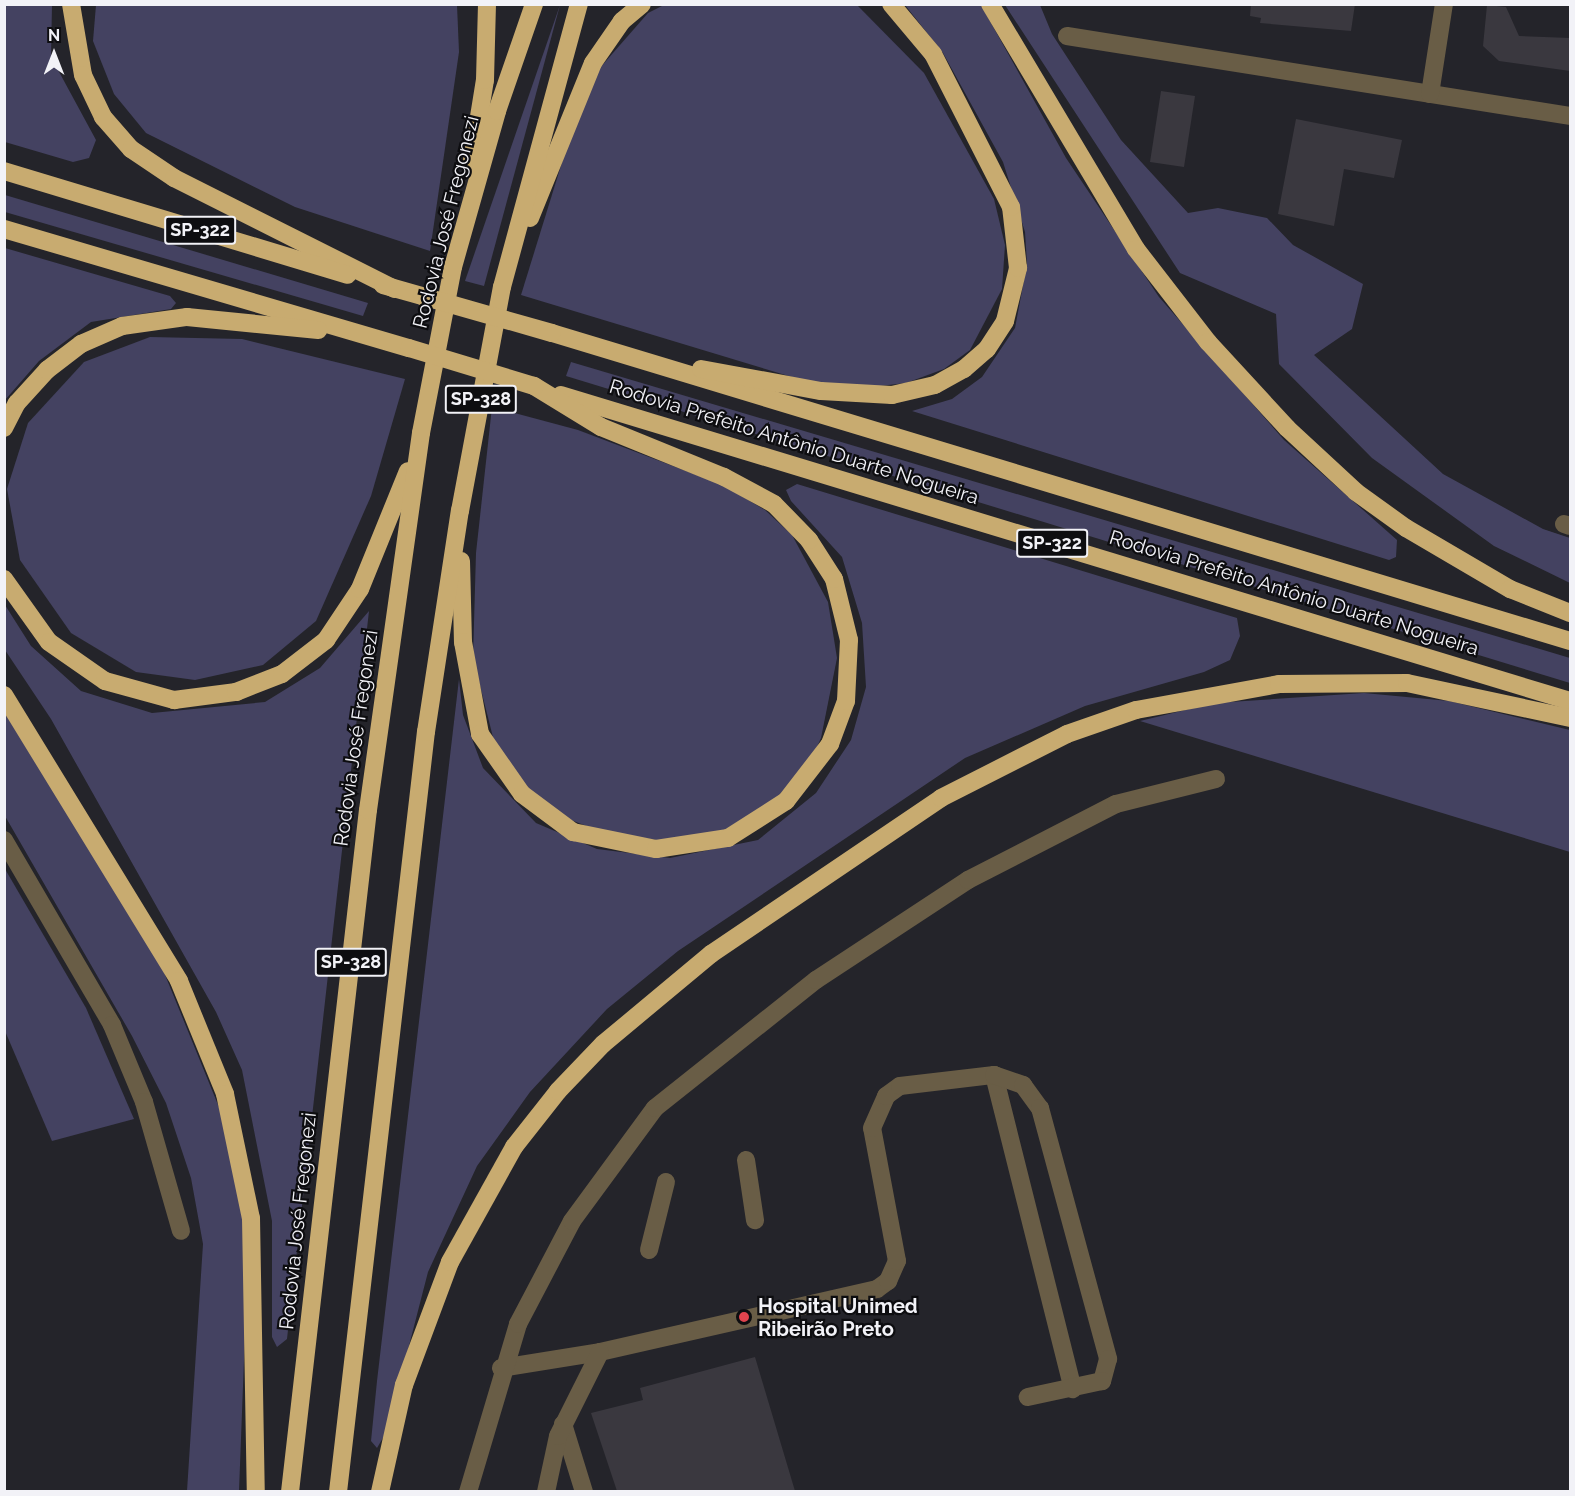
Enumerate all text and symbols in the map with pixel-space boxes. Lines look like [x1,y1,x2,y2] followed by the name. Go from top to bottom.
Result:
[24,24,84,84] north arrow
[48,26,60,45] text: N
[408,113,484,331] street label: Rodovia José Fregonezi
[164,215,236,245] road number: SP-322
[606,374,982,510] street label: Rodovia Prefeito Antônio Duarte Nogueira
[444,384,518,414] road number: SP-328
[1106,525,1482,661] street label: Rodovia Prefeito Antônio Duarte Nogueira
[1016,528,1088,558] road number: SP-322
[329,628,383,848] street label: Rodovia José Fregonezi
[314,947,388,977] road number: SP-328
[275,1111,321,1331] street label: Rodovia José Fregonezi
[758,1294,918,1341] place label: Hospital Unimed Ribeirão Preto
[735,1308,753,1326] marker: Hospital Unimed Ribeirão Preto

